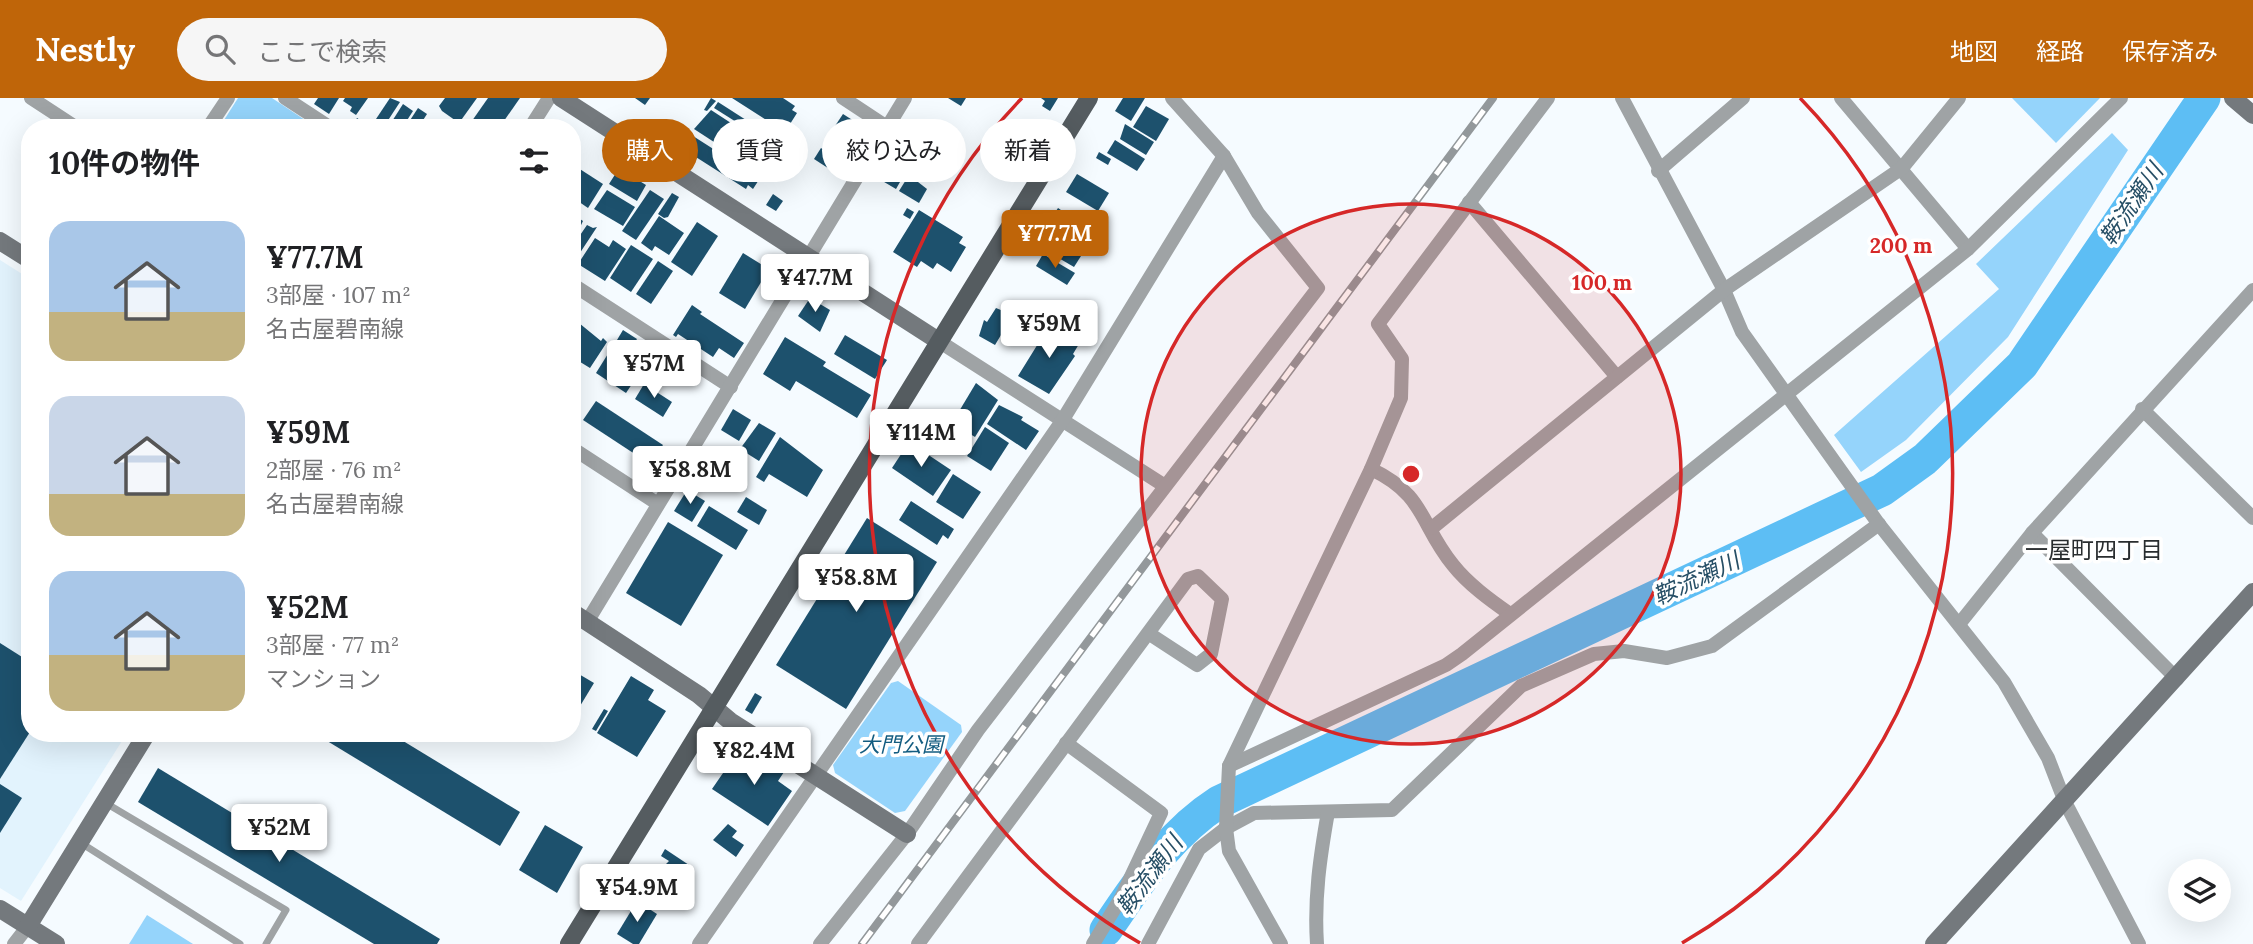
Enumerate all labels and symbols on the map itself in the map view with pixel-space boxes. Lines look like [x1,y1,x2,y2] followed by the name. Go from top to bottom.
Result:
[2093,155,2170,250] water label: 鞍流瀬川
[998,211,1112,270] pin: ¥77.7M
[1870,232,1932,259] text: 200 m
[758,254,872,314] pin: ¥47.7M
[1572,269,1632,296] text: 100 m
[1008,300,1090,360] pin: ¥59M
[613,341,695,400] pin: ¥57M
[872,410,970,469] pin: ¥114M
[633,446,747,506] pin: ¥58.8M
[1399,462,1423,486] centre of rings
[2025,535,2163,564] district label: 一屋町四丁目
[1648,544,1747,611] water label: 鞍流瀬川
[799,554,913,614] pin: ¥58.8M
[697,728,811,787] pin: ¥82.4M
[859,731,946,758] park label: 大門公園
[238,804,320,864] pin: ¥52M
[1110,827,1190,920] water label: 鞍流瀬川
[580,864,694,924] pin: ¥54.9M

